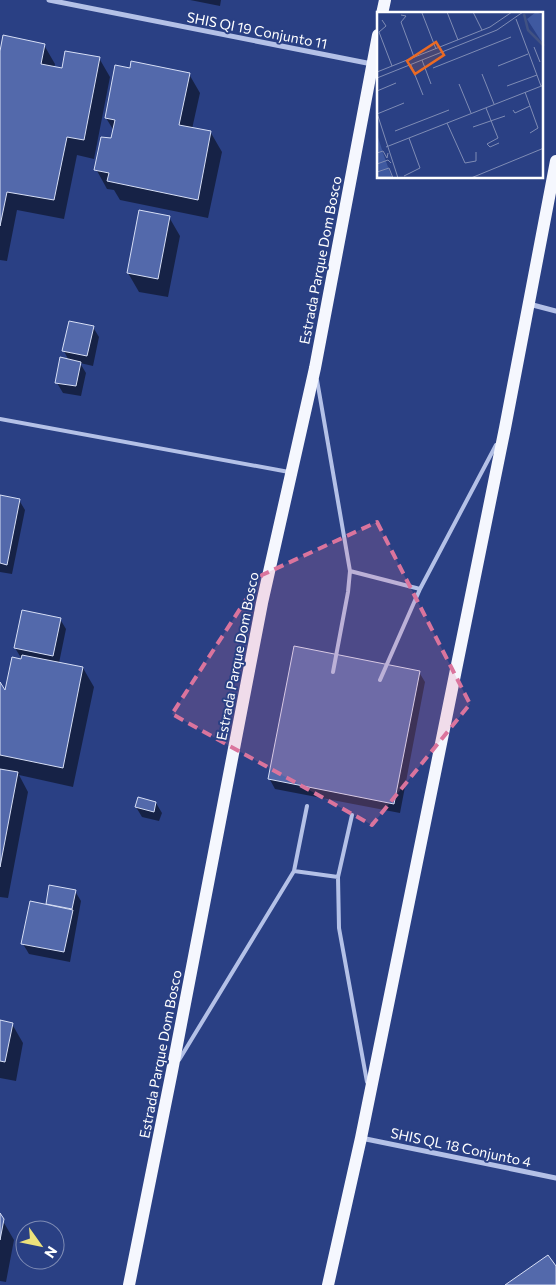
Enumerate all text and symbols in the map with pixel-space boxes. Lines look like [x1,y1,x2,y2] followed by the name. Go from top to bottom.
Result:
[185,8,329,52] street label: SHIS QI 19 Conjunto 11
[377,12,544,179] inset map
[295,174,345,346] street label: Estrada Parque Dom Bosco
[212,570,262,742] street label: Estrada Parque Dom Bosco
[135,968,185,1140] street label: Estrada Parque Dom Bosco
[389,1124,533,1170] street label: SHIS QL 18 Conjunto 4
[15,1220,65,1270] north arrow
[41,1243,61,1261] text: N

